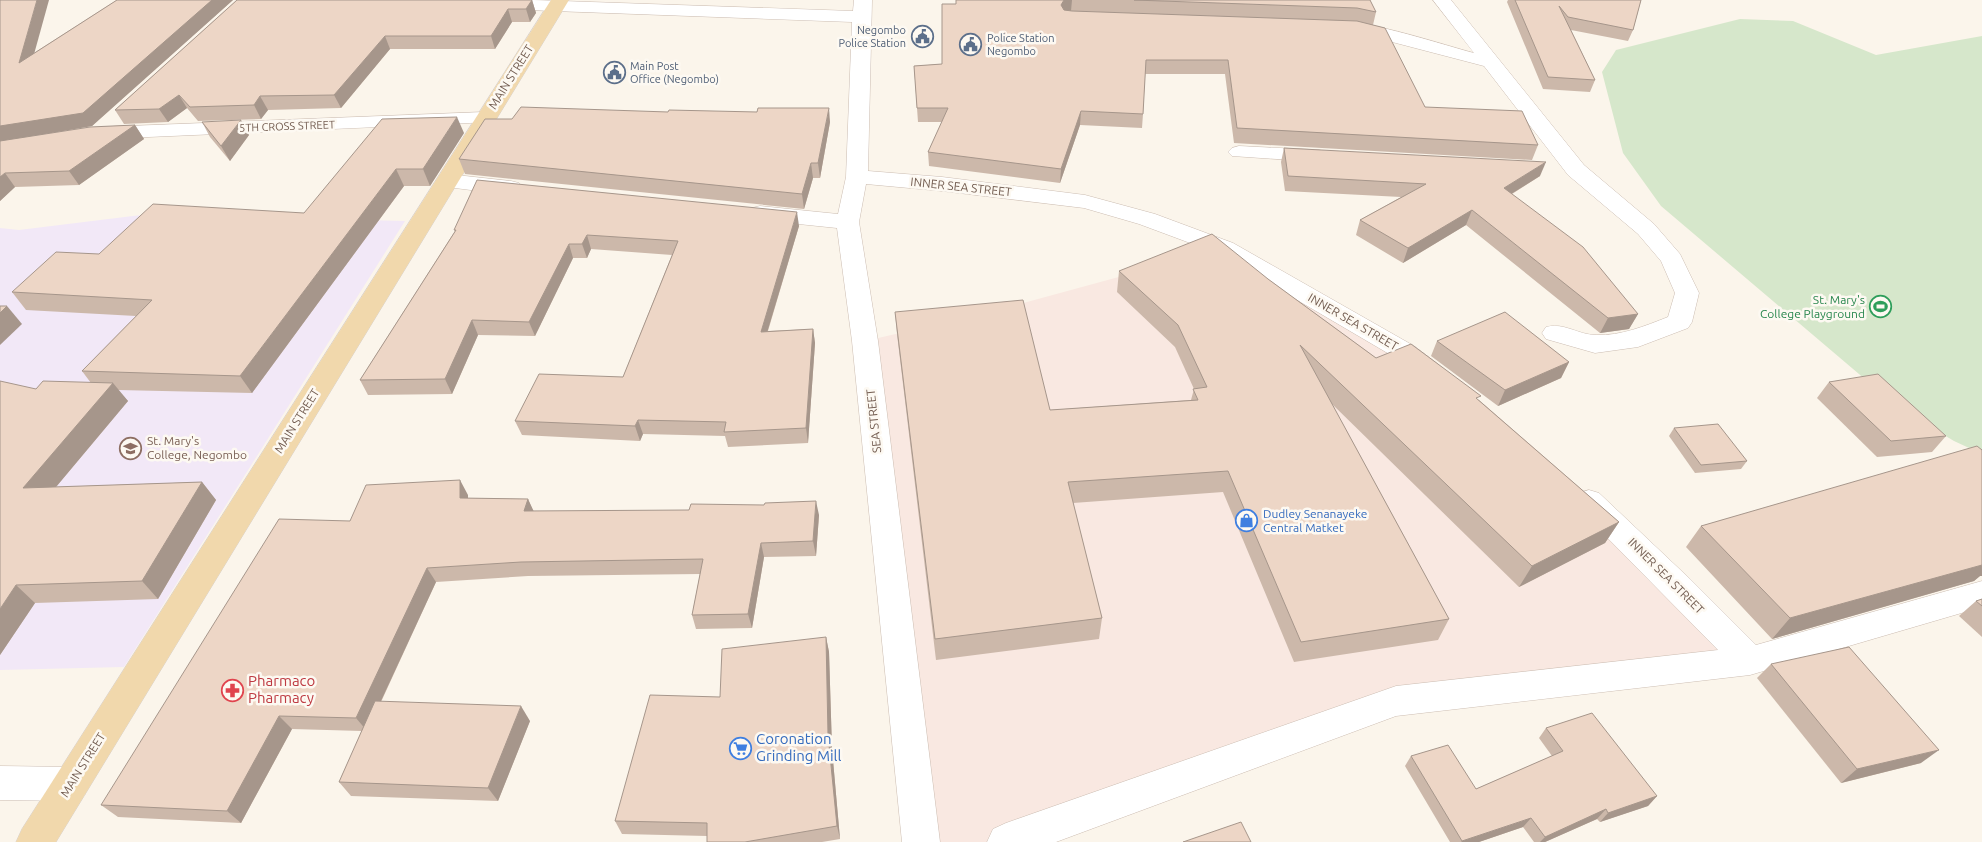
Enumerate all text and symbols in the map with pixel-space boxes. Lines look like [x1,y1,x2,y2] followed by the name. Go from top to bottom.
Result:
[838,24,906,49] place label: Negombo Police Station
[910,24,934,48] public building icon: Negombo Police Station
[959,32,983,56] public building icon: Police Station Negombo
[987,32,1055,57] place label: Police Station Negombo
[486,42,536,111] street label: MAIN STREET
[602,60,626,84] public building icon: Main Post Office (Negombo)
[630,60,719,86] place label: Main Post Office (Negombo)
[239,118,335,134] street label: 5TH CROSS STREET
[910,175,1013,198] street label: INNER SEA STREET
[1306,291,1401,353] street label: INNER SEA STREET
[1760,293,1865,320] place label: St. Mary's College Playground
[1869,295,1893,319] sports icon: St. Mary's College Playground
[272,386,322,455] street label: MAIN STREET
[864,388,883,454] street label: SEA STREET
[147,434,247,461] place label: St. Mary's College, Negombo
[119,436,143,460] school or university icon: St. Mary's College, Negombo
[1263,507,1367,534] place label: Dudley Senanayeke Central Matket
[1235,509,1259,533] shop icon: Dudley Senanayeke Central Matket
[1626,535,1707,616] street label: INNER SEA STREET
[248,672,315,706] place label: Pharmaco Pharmacy
[220,678,244,702] pharmacy icon: Pharmaco Pharmacy
[58,730,108,799] street label: MAIN STREET
[756,730,841,764] place label: Coronation Grinding Mill
[728,736,752,760] supermarket icon: Coronation Grinding Mill

